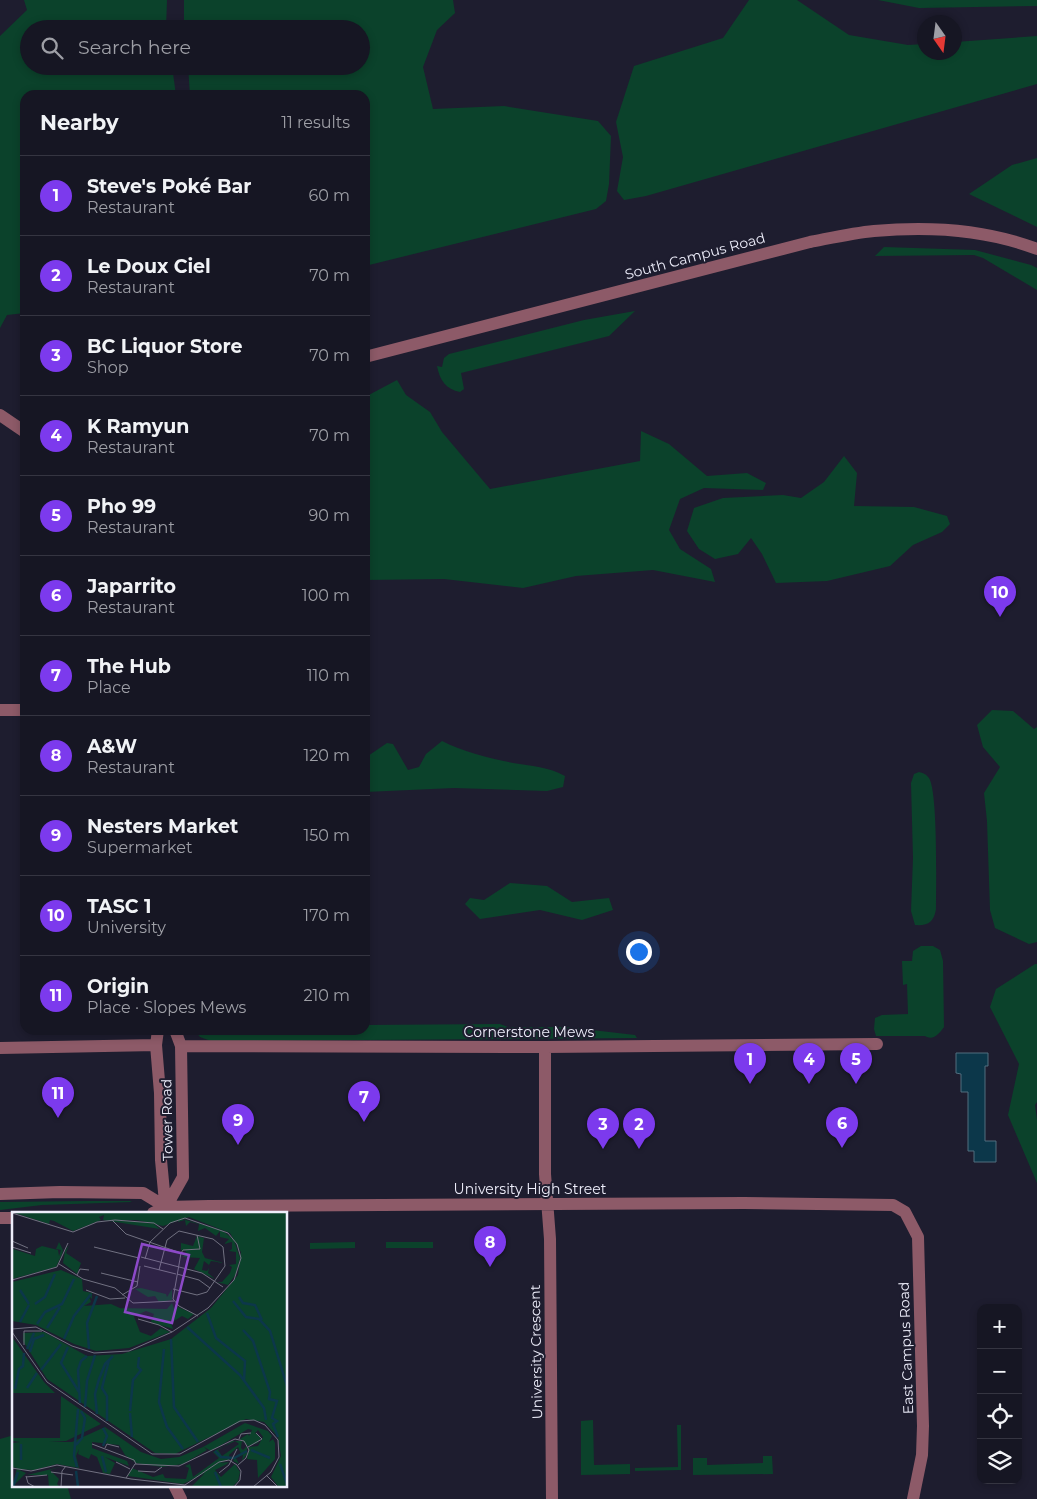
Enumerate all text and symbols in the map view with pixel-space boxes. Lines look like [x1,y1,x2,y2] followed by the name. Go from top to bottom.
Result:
[917,15,962,60] north arrow
[20,20,370,75] search box
[38,34,66,62] icon: search
[78,36,191,59] text: Search here
[40,110,119,135] text: Nearby
[281,113,350,132] text: 11 results
[87,175,251,198] text: Steve's Poké Bar
[53,186,59,205] text: 1
[308,186,350,205] text: 60 m
[87,198,175,217] text: Restaurant
[623,229,767,283] street label: South Campus Road
[87,255,211,278] text: Le Doux Ciel
[51,266,61,285] text: 2
[309,266,350,285] text: 70 m
[87,278,175,297] text: Restaurant
[87,335,243,358] text: BC Liquor Store
[51,346,61,365] text: 3
[309,346,350,365] text: 70 m
[87,358,129,377] text: Shop
[87,415,189,438] text: K Ramyun
[50,426,62,445] text: 4
[309,426,350,445] text: 70 m
[87,438,175,457] text: Restaurant
[87,495,156,518] text: Pho 99
[51,506,61,525] text: 5
[308,506,350,525] text: 90 m
[87,518,175,537] text: Restaurant
[87,575,176,598] text: Japarrito
[984,576,1016,617] pin: 10
[51,586,61,605] text: 6
[302,586,350,605] text: 100 m
[87,598,175,617] text: Restaurant
[87,655,171,678] text: The Hub
[51,666,61,685] text: 7
[307,666,350,685] text: 110 m
[87,678,131,697] text: Place
[87,735,137,758] text: A&W
[51,746,61,765] text: 8
[303,746,350,765] text: 120 m
[87,758,175,777] text: Restaurant
[87,815,238,838] text: Nesters Market
[51,826,61,845] text: 9
[303,826,350,845] text: 150 m
[87,838,193,857] text: Supermarket
[87,895,151,918] text: TASC 1
[47,906,65,925] text: 10
[303,906,350,925] text: 170 m
[87,918,166,937] text: University
[626,939,652,965] your location
[87,975,149,998] text: Origin
[50,986,62,1005] text: 11
[303,986,350,1005] text: 210 m
[87,998,246,1017] text: Place · Slopes Mews
[464,1023,595,1041] street label: Cornerstone Mews
[734,1043,766,1084] pin: 1
[793,1043,825,1084] pin: 4
[840,1043,872,1084] pin: 5
[42,1077,74,1118] pin: 11
[157,1079,177,1161] street label: Tower Road
[348,1081,380,1122] pin: 7
[222,1104,254,1145] pin: 9
[826,1107,858,1148] pin: 6
[587,1108,619,1149] pin: 3
[623,1108,655,1149] pin: 2
[454,1180,607,1198] street label: University High Street
[12,1212,288,1486] inset map
[474,1226,506,1267] pin: 8
[895,1281,917,1415] street label: East Campus Road
[526,1284,546,1419] street label: University Crescent
[977,1304,1022,1484] map controls
[977,1304,1022,1349] button: +
[977,1349,1022,1394] button: −
[977,1394,1022,1439] button: locate
[977,1439,1022,1484] button: layers

